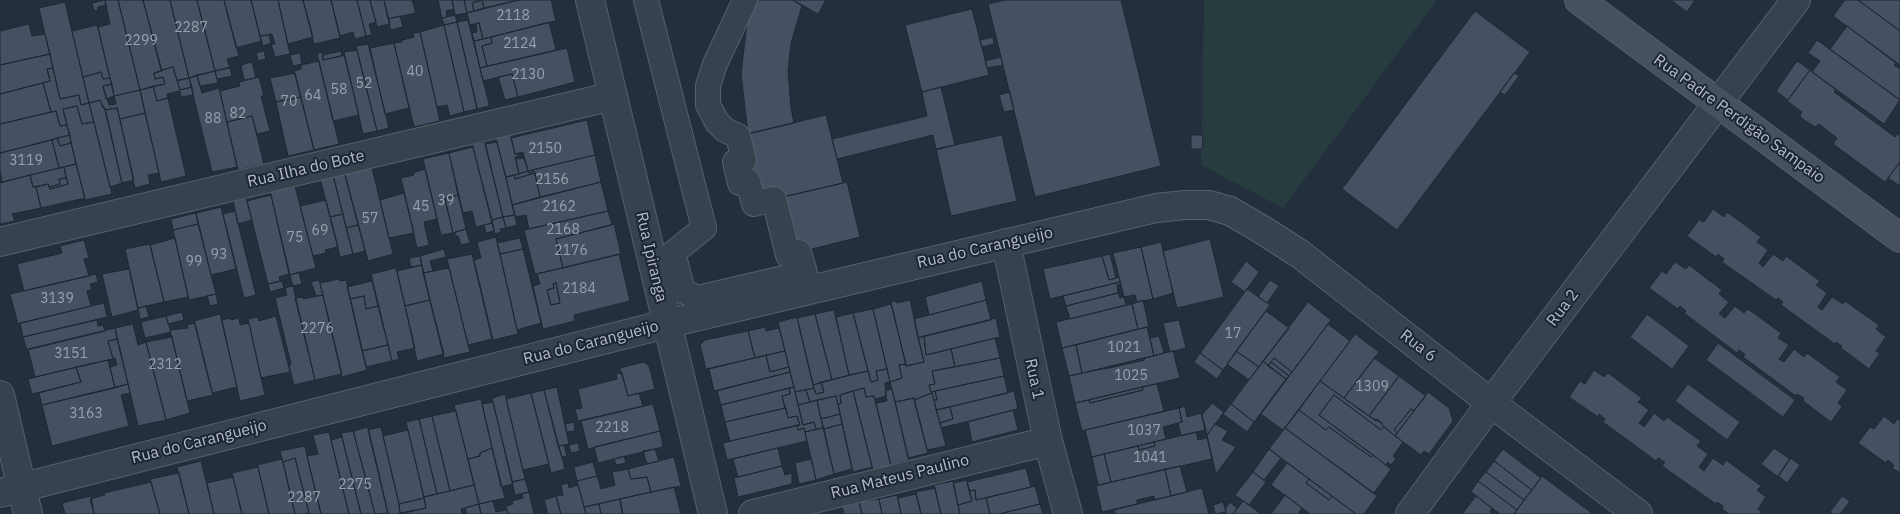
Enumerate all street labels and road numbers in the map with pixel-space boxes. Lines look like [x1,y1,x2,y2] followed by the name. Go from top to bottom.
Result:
[1650,50,1828,188] street label: Rua Padre Perdigão Sampaio
[246,146,366,192] street label: Rua Ilha do Bote
[631,210,671,304] street label: Rua Ipiranga
[915,223,1055,273] street label: Rua do Carangueijo
[1543,286,1583,330] street label: Rua 2
[521,317,661,369] street label: Rua do Carangueijo
[1396,326,1440,366] street label: Rua 6
[1020,357,1048,401] street label: Rua 1
[129,416,269,468] street label: Rua do Carangueijo
[829,451,971,503] street label: Rua Mateus Paulino

